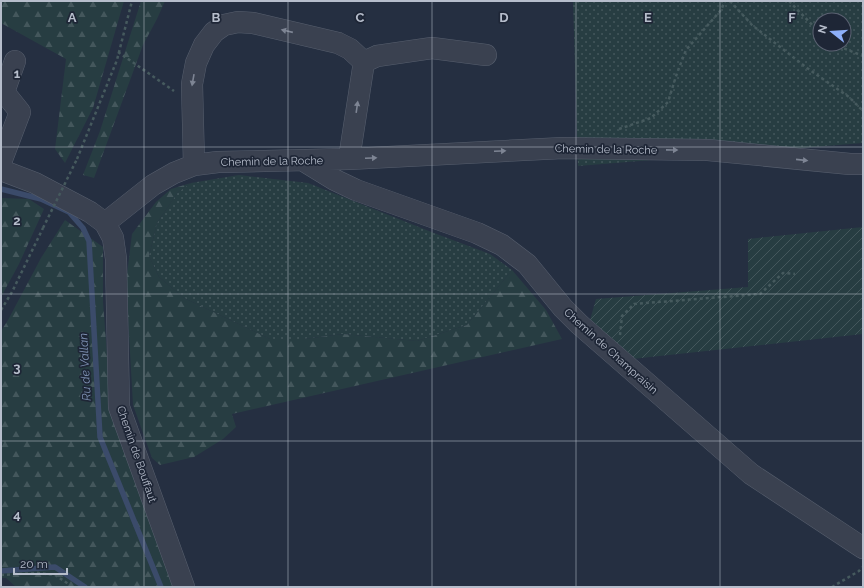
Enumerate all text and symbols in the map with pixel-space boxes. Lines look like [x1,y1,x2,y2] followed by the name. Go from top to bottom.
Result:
[68,10,77,25] text: A
[212,10,221,25] text: B
[356,10,365,25] text: C
[499,10,509,25] text: D
[644,10,652,25] text: E
[788,10,796,25] text: F
[812,12,852,52] north arrow
[815,23,830,35] text: N
[281,28,293,34] one-way arrow
[14,66,21,81] text: 1
[190,73,196,86] one-way arrow
[354,101,360,113] one-way arrow
[555,142,658,157] street label: Chemin de la Roche
[666,147,679,153] one-way arrow
[494,148,506,155] one-way arrow
[221,154,324,169] street label: Chemin de la Roche
[365,155,377,162] one-way arrow
[796,156,808,163] one-way arrow
[13,213,21,228] text: 2
[561,306,660,397] street label: Chemin de Champraisin
[76,332,94,401] water label: Ru de Vallan
[13,360,21,375] text: 3
[114,404,159,504] street label: Chemin de Bouffaut
[13,507,21,522] text: 4
[14,550,67,576] scale bar
[20,557,48,571] text: 20 m

